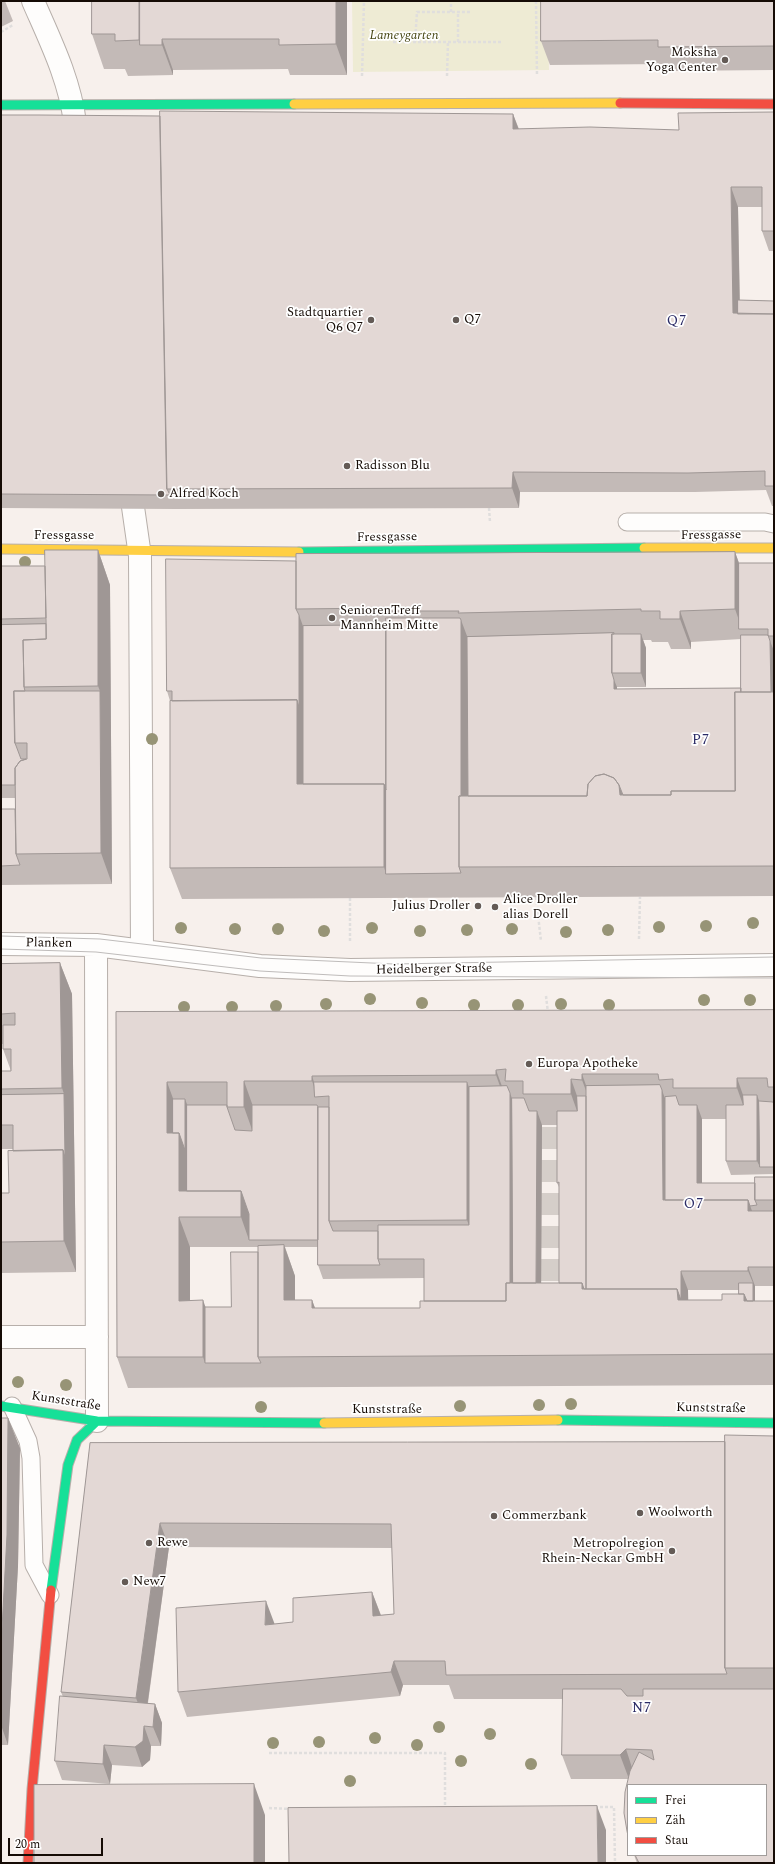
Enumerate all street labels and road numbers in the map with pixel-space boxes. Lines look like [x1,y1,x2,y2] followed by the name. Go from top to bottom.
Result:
[34,528,94,544] street label: Fressgasse
[681,528,741,544] street label: Fressgasse
[357,530,417,546] street label: Fressgasse
[25,936,73,952] street label: Planken
[376,961,492,979] street label: Heidelberger Straße
[30,1389,102,1415] street label: Kunststraße
[676,1401,746,1417] street label: Kunststraße
[352,1402,422,1418] street label: Kunststraße

